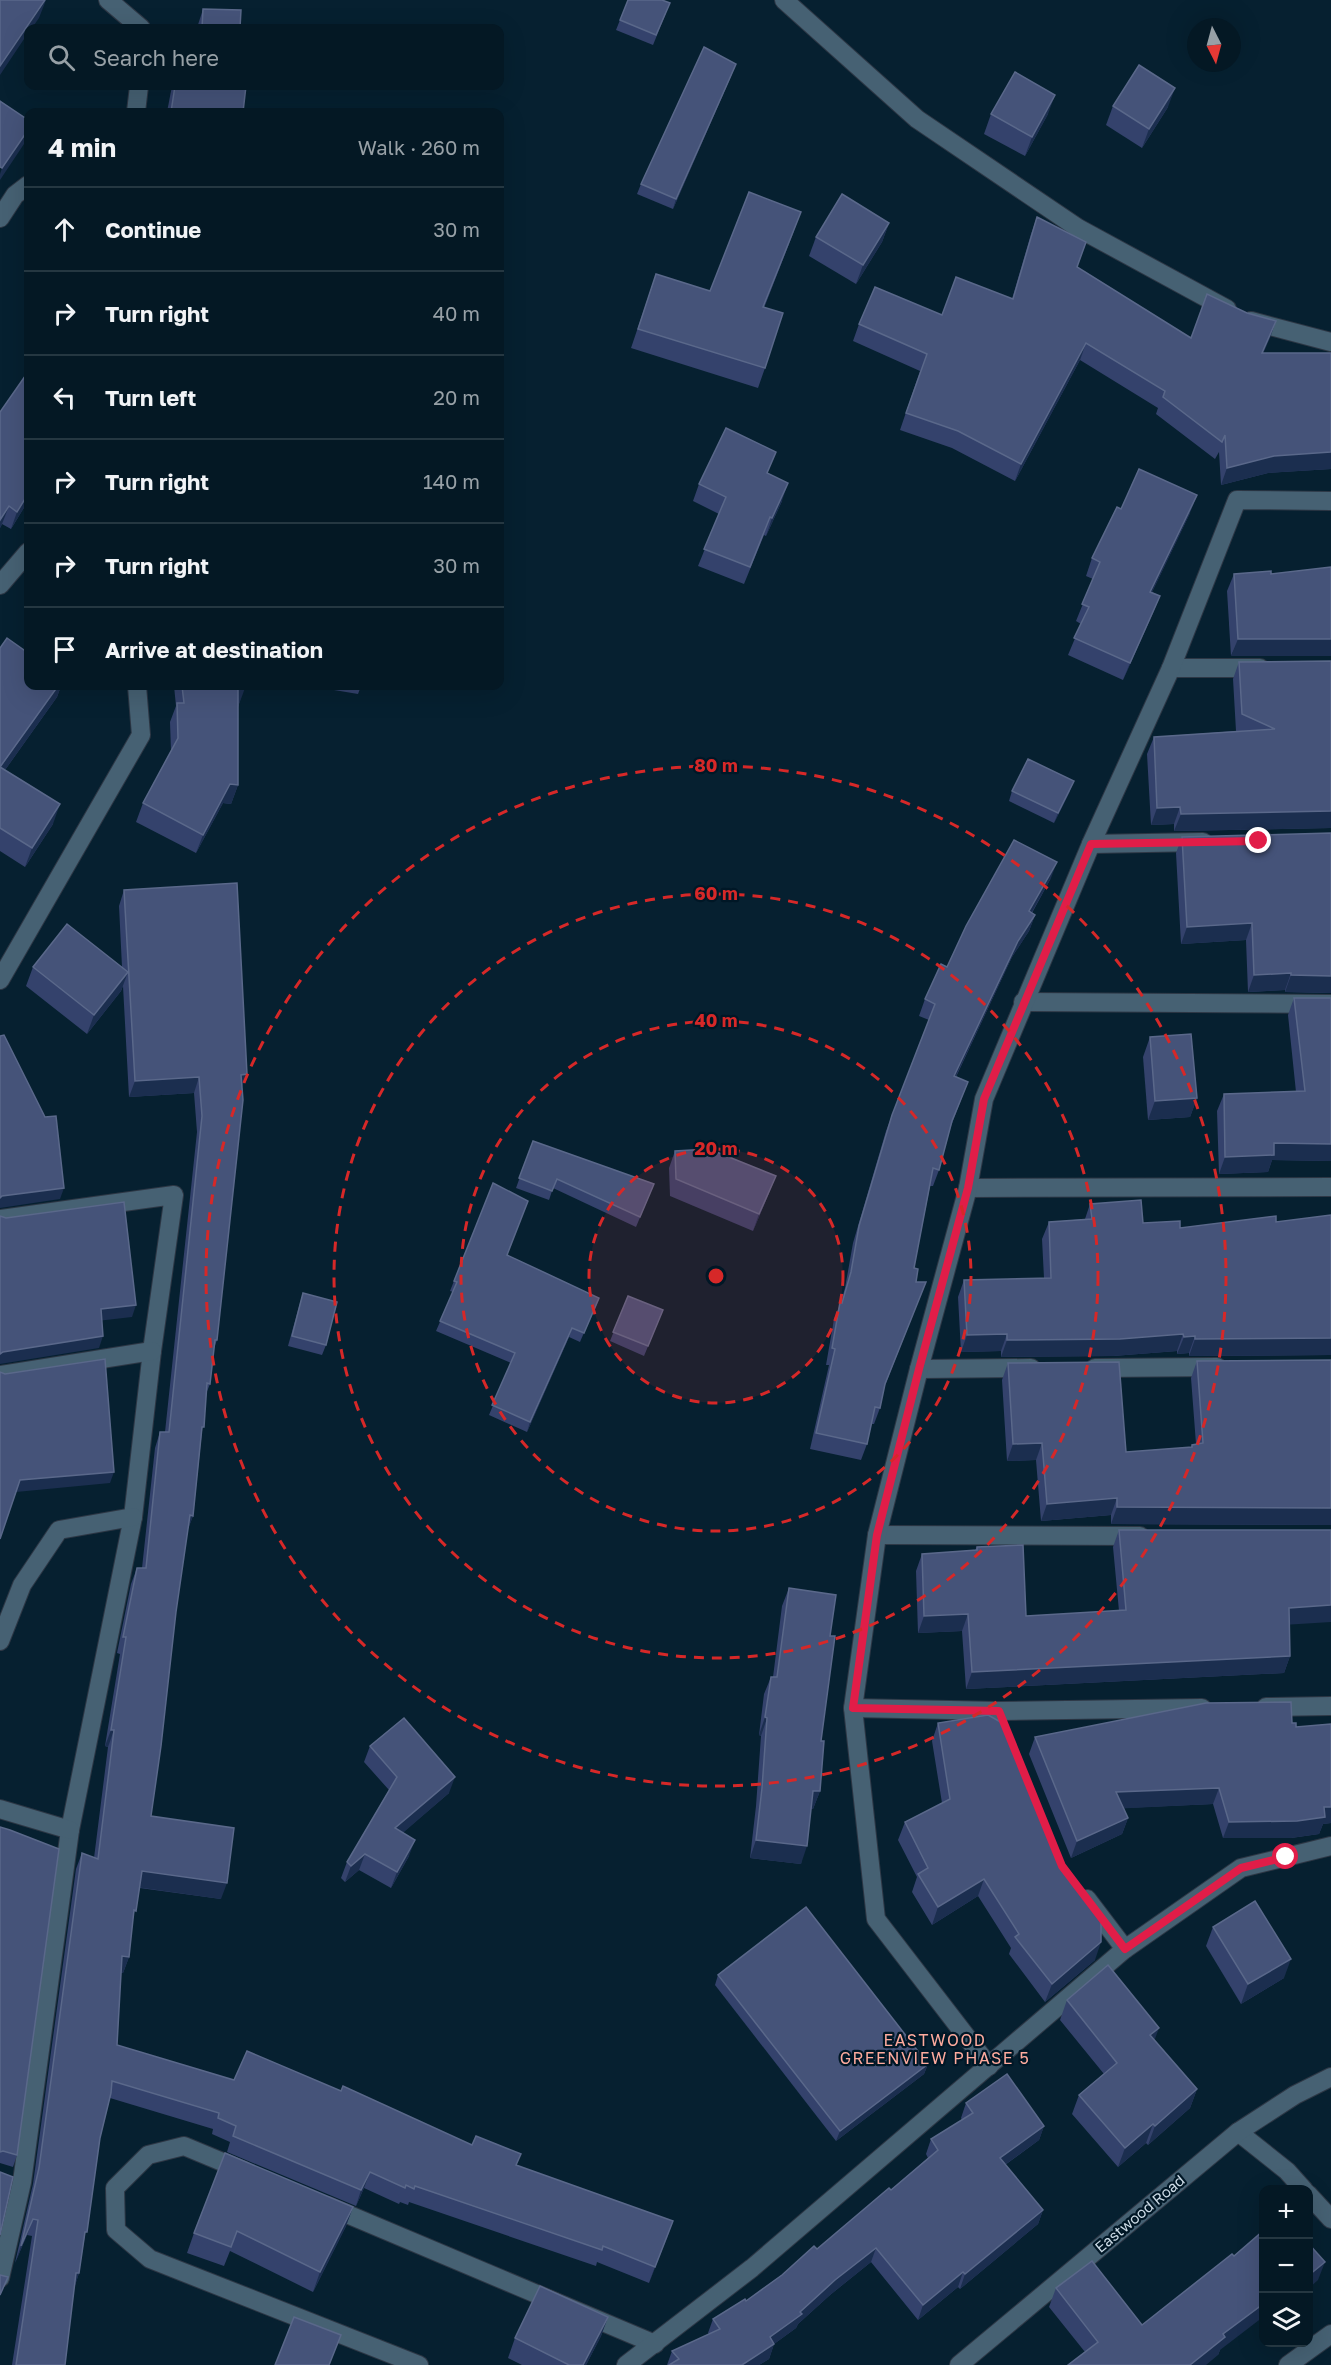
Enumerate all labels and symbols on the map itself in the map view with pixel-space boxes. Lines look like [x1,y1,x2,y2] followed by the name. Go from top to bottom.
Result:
[1187,18,1241,72] north arrow
[694,754,738,776] text: 80 m
[1245,827,1271,853] route end
[694,882,738,904] text: 60 m
[694,1009,738,1031] text: 40 m
[695,1137,737,1159] text: 20 m
[706,1266,726,1286] centre of rings
[1272,1843,1298,1869] route start
[840,2030,1030,2068] district label: EASTWOOD GREENVIEW PHASE 5
[1091,2171,1188,2256] street label: Eastwood Road

